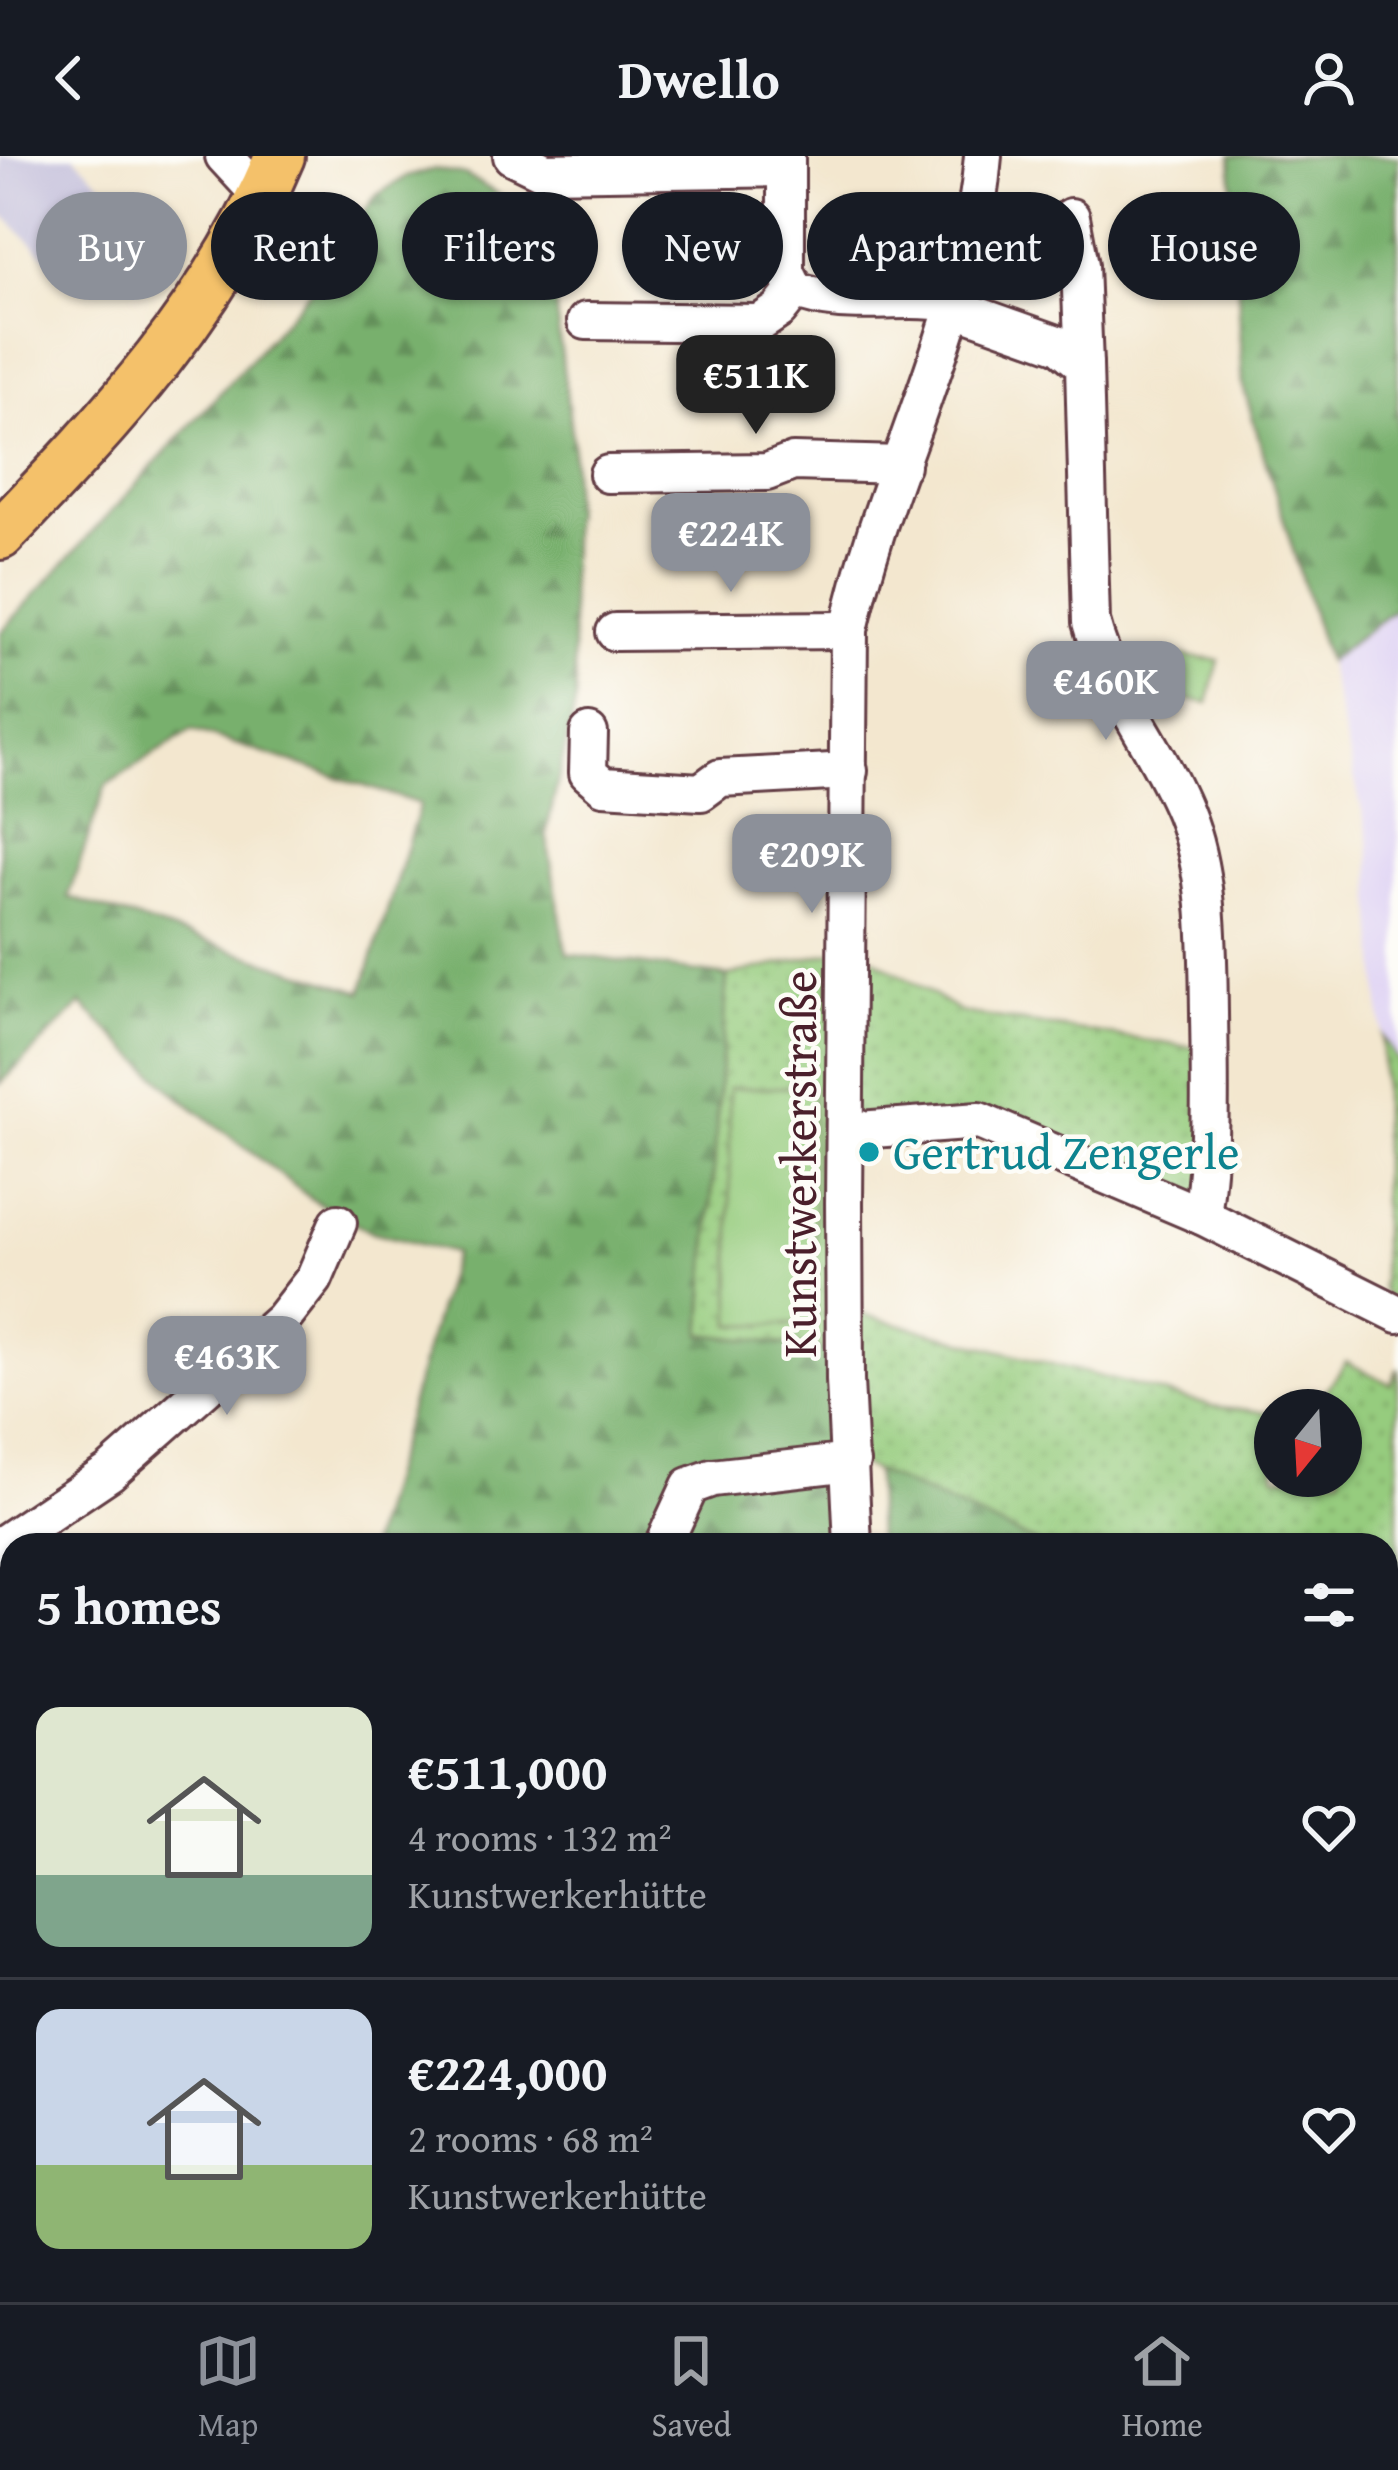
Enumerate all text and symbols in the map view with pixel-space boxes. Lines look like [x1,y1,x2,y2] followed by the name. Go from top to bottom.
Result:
[618,39,780,118] text: Dwello
[36,45,102,111] icon: back
[1296,45,1362,111] icon: person
[36,192,187,300] chip: Buy
[211,192,378,300] chip: Rent
[402,192,598,300] chip: Filters
[622,192,783,300] chip: New
[807,192,1084,300] chip: Apartment
[1108,192,1300,300] chip: House
[672,335,840,437] pin: €511K
[703,345,809,402] text: €511K
[647,493,815,595] pin: €224K
[678,503,784,560] text: €224K
[1022,641,1190,743] pin: €460K
[1053,651,1159,708] text: €460K
[728,814,896,916] pin: €209K
[759,824,865,881] text: €209K
[763,970,834,1358] street label: Kunstwerkerstraße
[893,1116,1240,1187] place label: Gertrud Zengerle
[856,1139,882,1165] marker: Gertrud Zengerle
[143,1316,311,1418] pin: €463K
[174,1326,280,1383] text: €463K
[1254,1389,1362,1497] north arrow
[1254,1389,1362,1497] map controls
[36,1568,222,1643] text: 5 homes
[1296,1572,1362,1638] icon: filters
[408,1733,607,1808] text: €511,000
[132,1755,276,1899] icon: home
[1296,1794,1362,1860] icon: heart
[408,1808,672,1865] text: 4 rooms · 132 m²
[408,1865,707,1922] text: Kunstwerkerhütte
[408,2034,607,2109] text: €224,000
[132,2057,276,2201] icon: home
[1296,2096,1362,2162] icon: heart
[408,2109,653,2166] text: 2 rooms · 68 m²
[408,2166,707,2223] text: Kunstwerkerhütte
[195,2328,261,2448] tab: Map
[651,2328,731,2448] tab: Saved
[1122,2328,1203,2448] tab: Home

